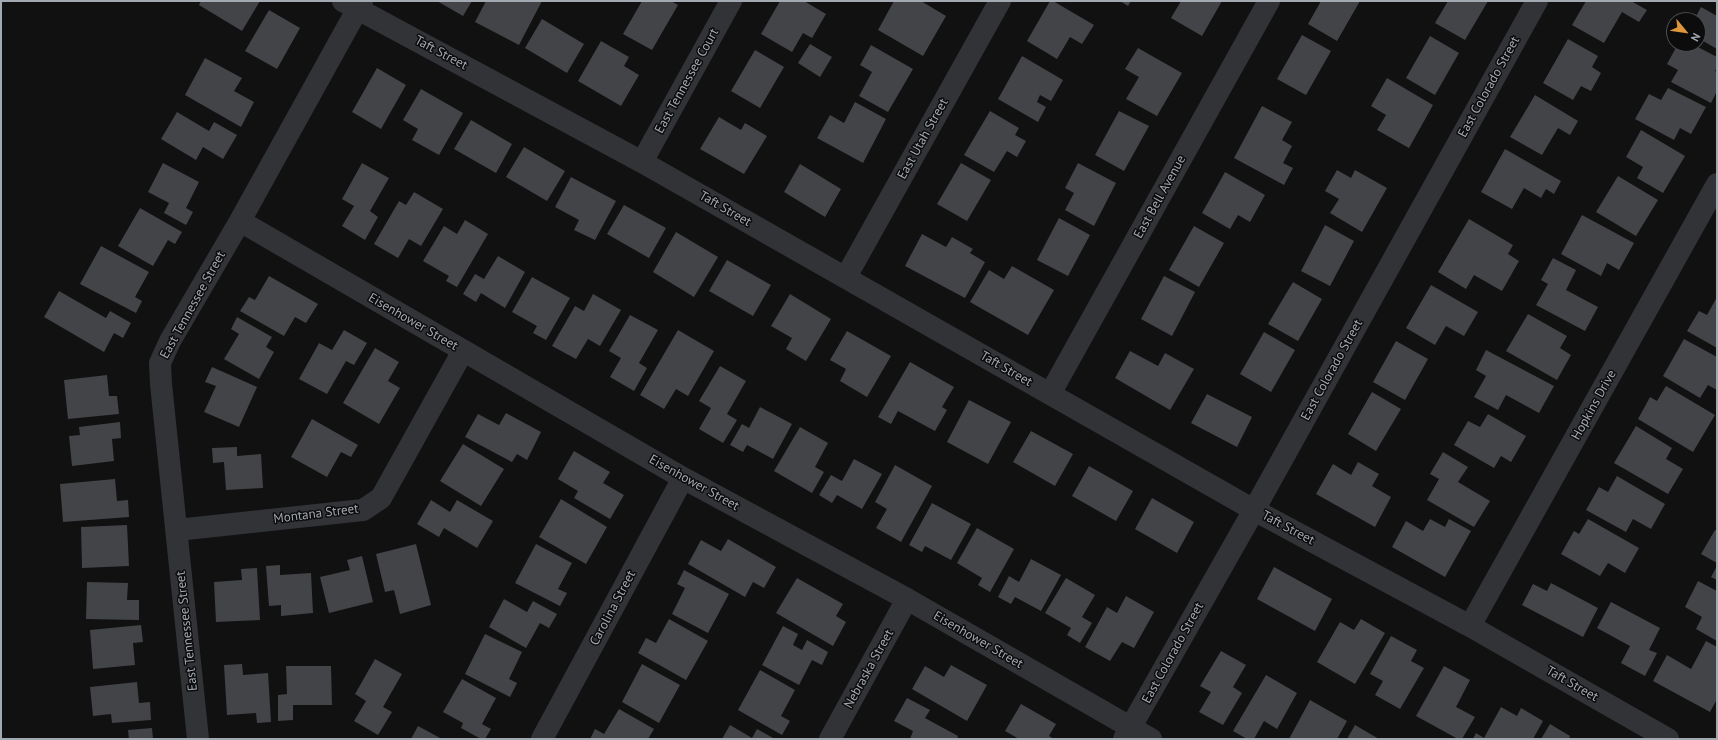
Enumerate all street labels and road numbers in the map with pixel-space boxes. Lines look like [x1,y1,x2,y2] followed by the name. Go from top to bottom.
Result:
[652,26,722,136] street label: East Tennessee Court
[412,33,470,73] street label: Taft Street
[1455,34,1523,140] street label: East Colorado Street
[894,96,952,182] street label: East Utah Street
[1131,153,1189,241] street label: East Bell Avenue
[696,188,754,230] street label: Taft Street
[157,249,229,361] street label: East Tennessee Street
[366,290,460,354] street label: Eisenhower Street
[1298,317,1366,423] street label: East Colorado Street
[977,348,1035,390] street label: Taft Street
[1568,367,1620,443] street label: Hopkins Drive
[646,452,742,514] street label: Eisenhower Street
[273,501,359,527] street label: Montana Street
[1259,508,1317,548] street label: Taft Street
[587,568,639,648] street label: Carolina Street
[173,570,201,692] street label: East Tennessee Street
[1139,600,1207,706] street label: East Colorado Street
[931,608,1025,672] street label: Eisenhower Street
[841,627,897,711] street label: Nebraska Street
[1543,663,1601,705] street label: Taft Street

